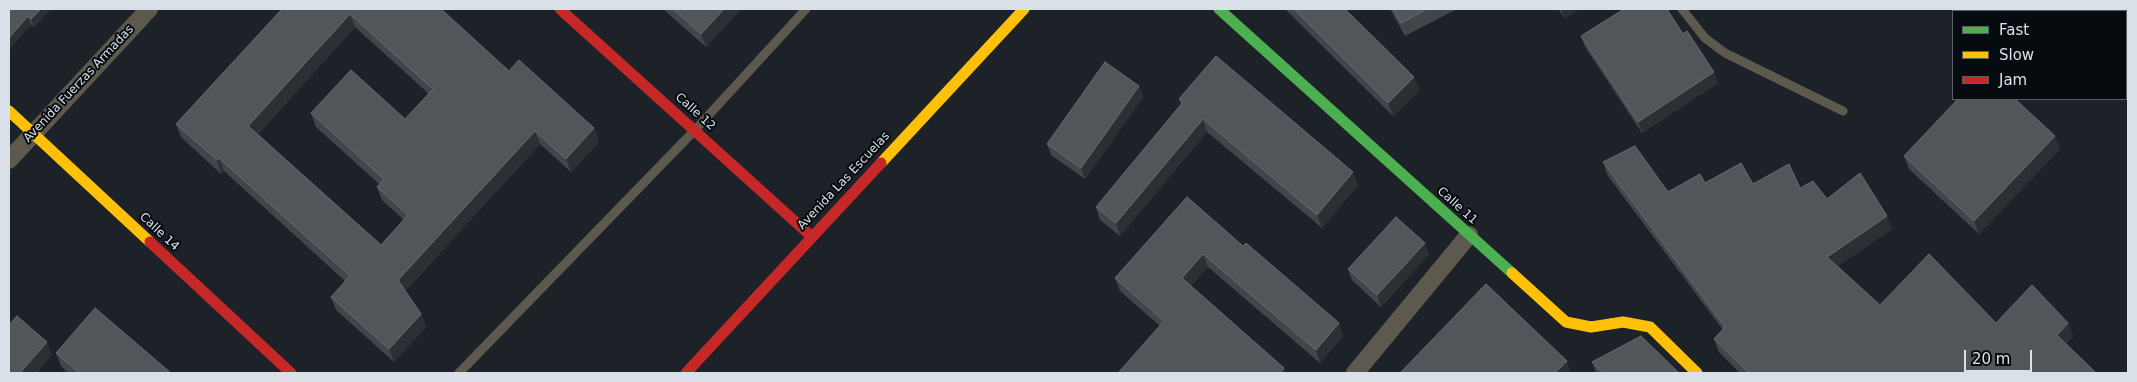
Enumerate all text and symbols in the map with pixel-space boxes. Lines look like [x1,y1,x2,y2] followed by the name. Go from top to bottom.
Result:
[1952,10,2127,100] legend
[1999,21,2029,39] text: Fast
[21,22,137,146] street label: Avenida Fuerzas Armadas
[1999,46,2034,64] text: Slow
[1999,71,2027,89] text: Jam
[672,90,718,134] street label: Calle 12
[795,129,893,233] street label: Avenida Las Escuelas
[1434,184,1480,228] street label: Calle 11
[136,210,182,254] street label: Calle 14
[1967,340,2034,372] scale bar
[1972,350,2010,368] text: 20 m

